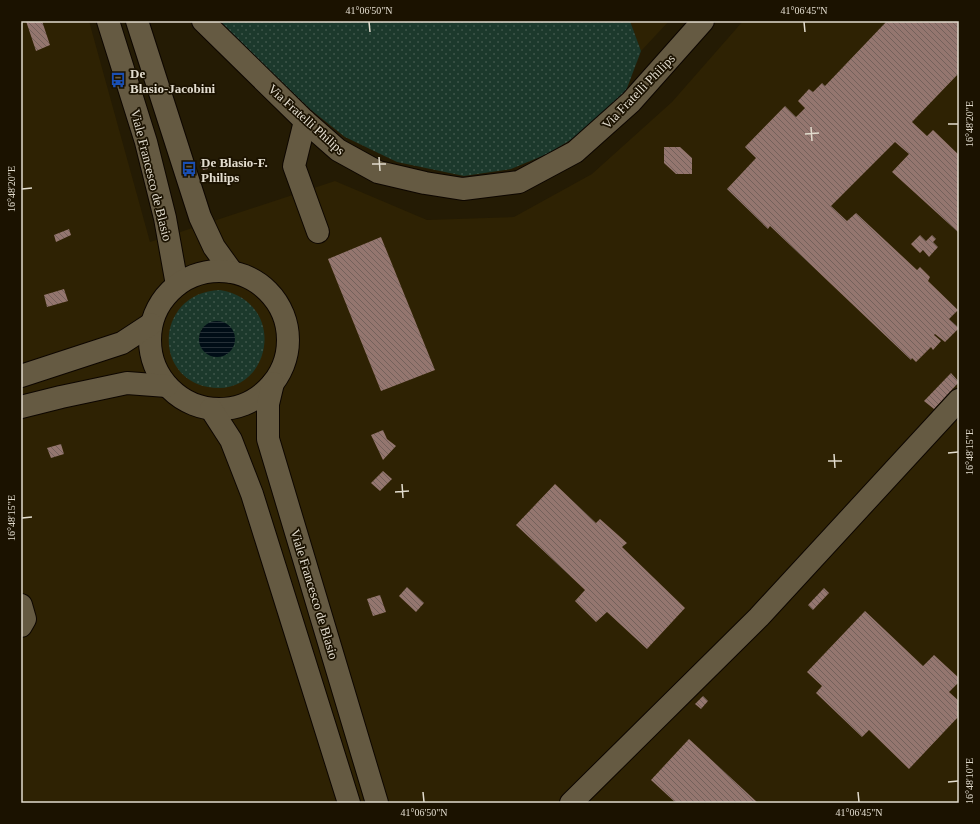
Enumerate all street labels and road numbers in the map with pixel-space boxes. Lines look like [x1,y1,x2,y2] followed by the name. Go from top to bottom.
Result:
[599,51,678,132] street label: Via Fratelli Philips
[265,81,348,158] street label: Via Fratelli Philips
[128,108,175,243] street label: Viale Francesco de Blasio
[288,527,341,661] street label: Viale Francesco de Blasio

